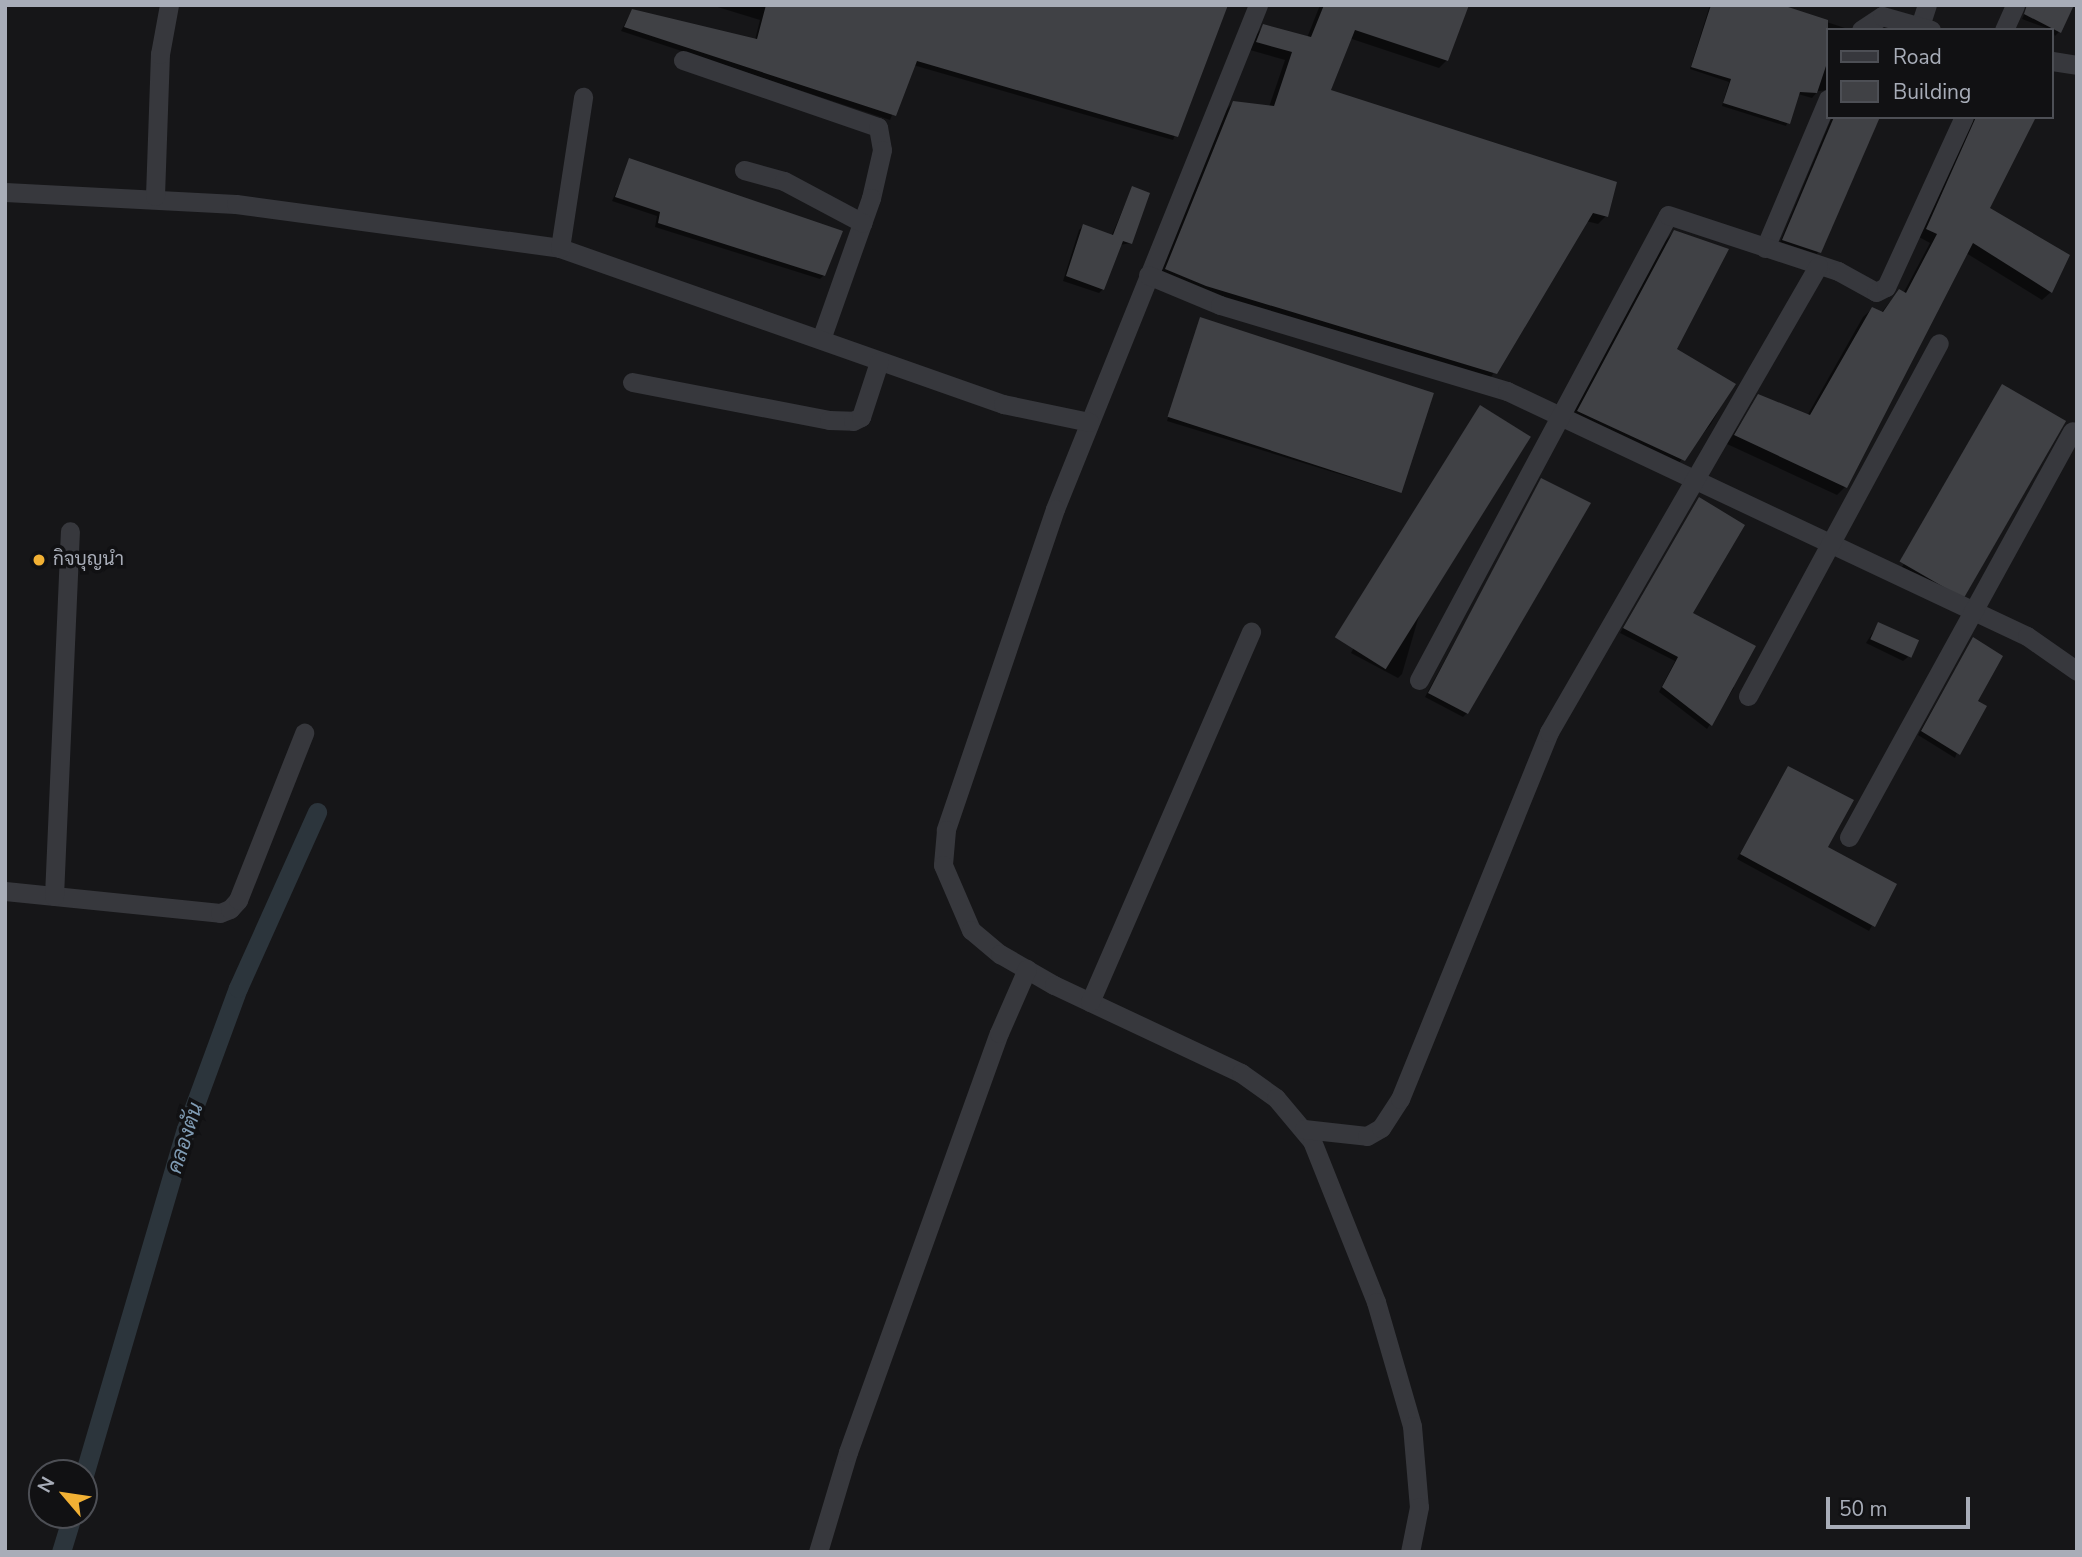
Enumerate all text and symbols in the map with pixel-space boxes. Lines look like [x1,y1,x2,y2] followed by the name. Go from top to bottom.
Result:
[1826,28,2054,119] legend
[1893,43,1942,71] text: Road
[1893,78,1971,106] text: Building
[53,549,124,571] place label: กิจบุญนำ
[31,552,47,568] marker: กิจบุญนำ
[162,1099,208,1177] water label: คลองตัน
[28,1459,98,1529] north arrow
[32,1472,61,1497] text: N
[1830,1484,1974,1528] scale bar
[1839,1495,1888,1523] text: 50 m

